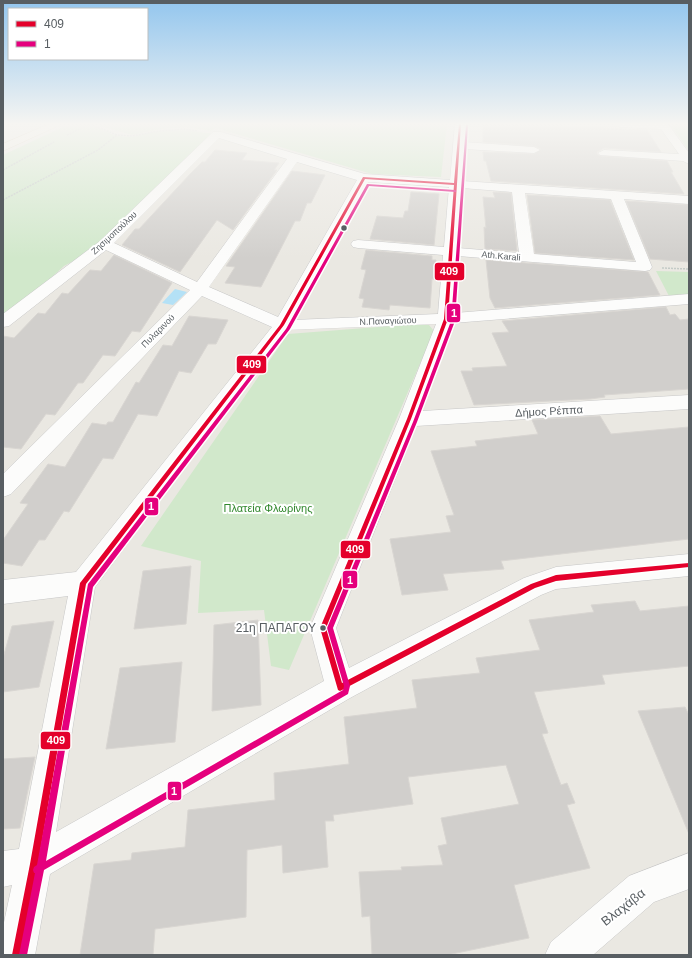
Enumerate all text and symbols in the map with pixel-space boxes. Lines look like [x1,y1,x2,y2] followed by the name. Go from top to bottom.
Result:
[8,8,148,60] legend
[44,17,64,31] text: 409
[44,37,51,51] text: 1
[89,209,139,257] street label: Ζησιμοπούλου
[339,223,349,233] unlabelled marker
[481,249,521,263] street label: Ath.Karali
[434,262,465,281] line badge: 409
[440,265,458,277] text: 409
[446,303,461,323] line badge: 1
[451,307,457,319] text: 1
[139,312,177,350] street label: Πυλαρινού
[359,315,417,327] street label: Ν.Παναγιώτου
[236,355,267,374] line badge: 409
[243,358,261,370] text: 409
[515,403,584,419] street label: Δήμος Ρέππα
[144,497,159,516] line badge: 1
[148,500,154,512] text: 1
[223,502,313,514] park label: Πλατεία Φλωρίνης
[340,540,371,559] line badge: 409
[346,543,364,555] text: 409
[342,570,358,589] line badge: 1
[347,574,353,586] text: 1
[236,621,316,635] place label: 21η ΠΑΠΑΓΟΥ
[318,623,328,633] marker: 21η ΠΑΠΑΓΟΥ
[40,731,71,750] line badge: 409
[47,734,65,746] text: 409
[167,781,182,801] line badge: 1
[171,785,177,797] text: 1
[598,885,648,929] street label: Βλαχάβα

